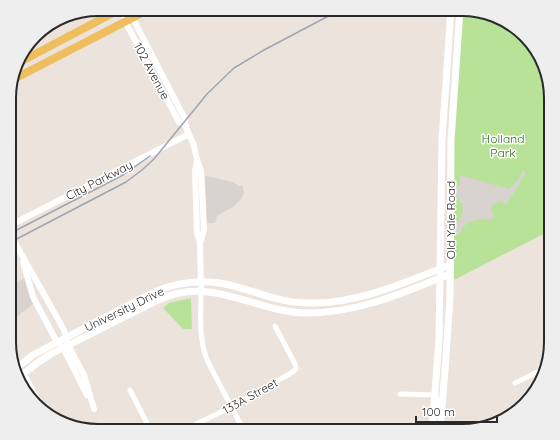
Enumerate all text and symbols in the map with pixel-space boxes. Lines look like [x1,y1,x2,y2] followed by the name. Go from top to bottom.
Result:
[131,40,173,102] street label: 102 Avenue
[482,131,524,160] park label: Holland Park
[63,157,135,203] street label: City Parkway
[443,181,458,259] street label: Old Yale Road
[82,283,167,335] street label: University Drive
[220,375,280,417] street label: 133A Street
[416,398,497,424] scale bar
[422,404,455,419] text: 100 m

